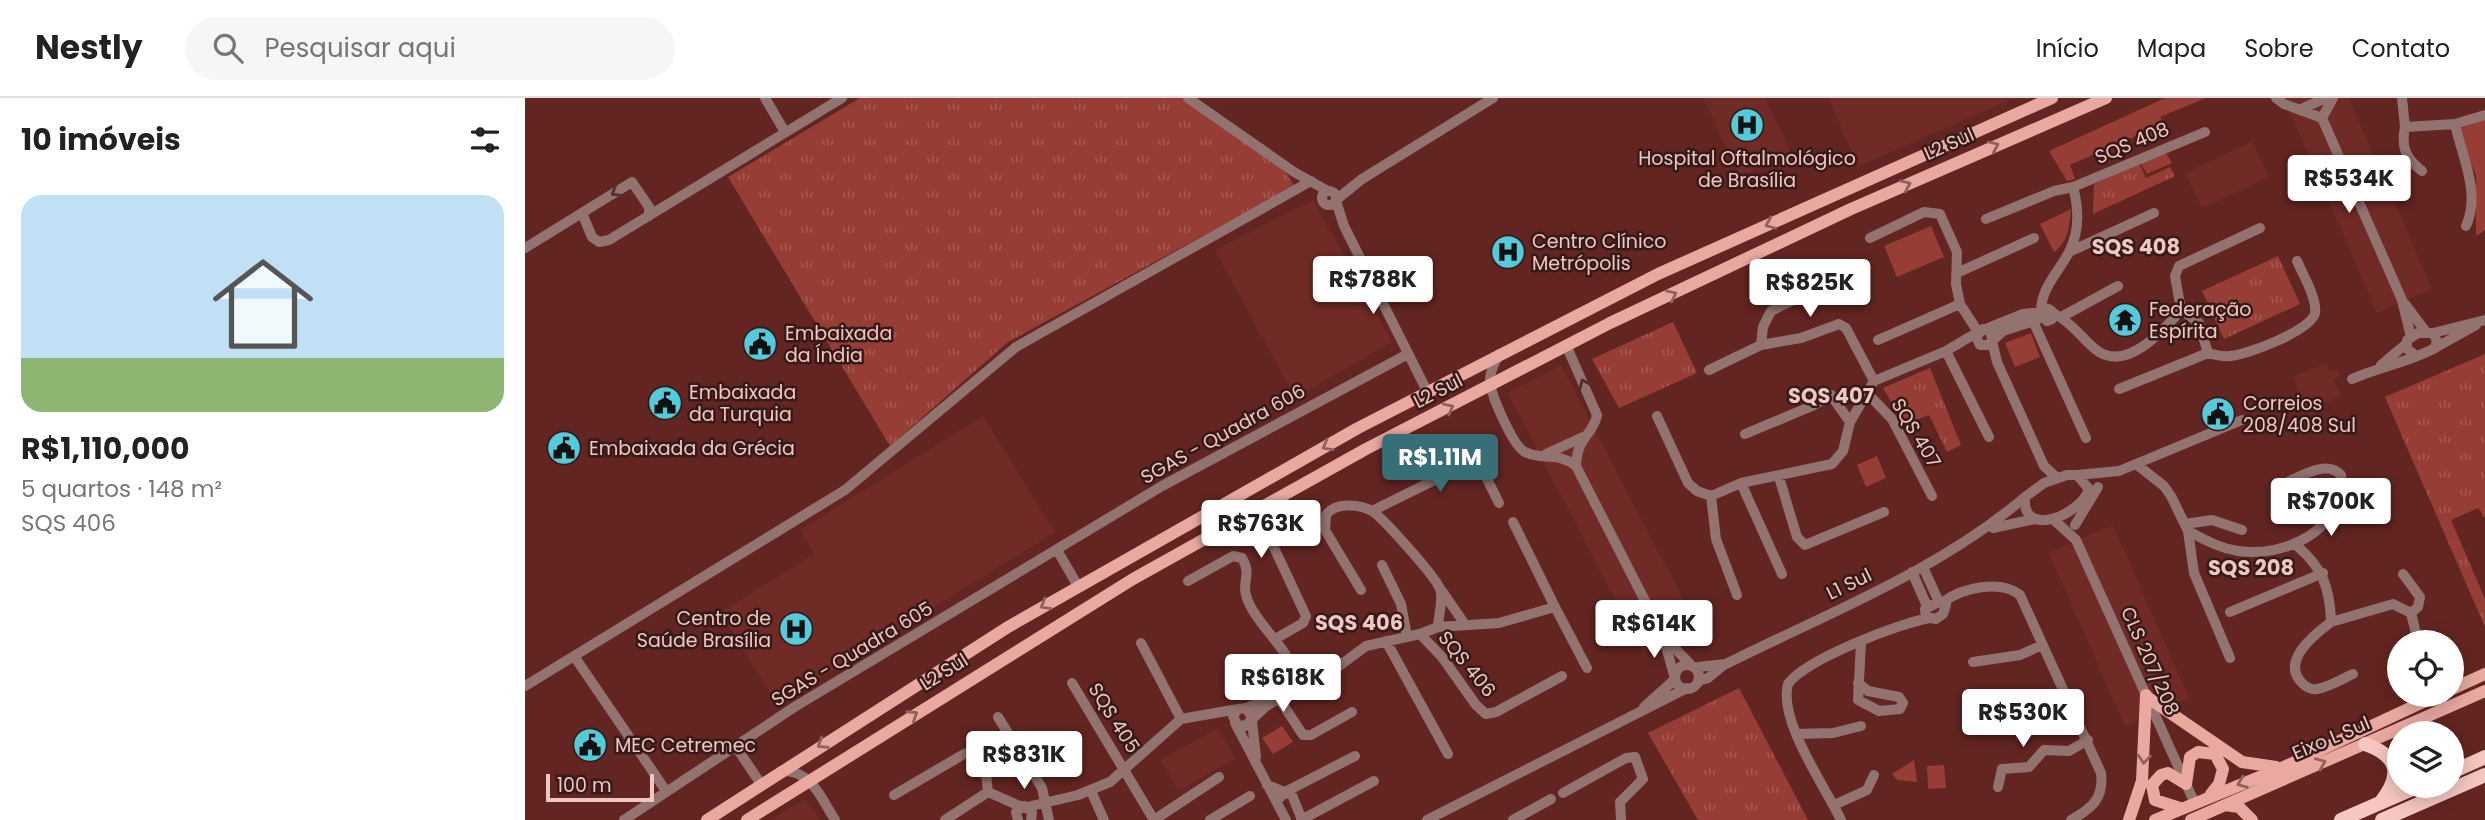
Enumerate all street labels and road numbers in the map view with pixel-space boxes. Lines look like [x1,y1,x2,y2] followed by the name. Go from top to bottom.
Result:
[2091,115,2173,171] street label: SQS 408
[1920,121,1978,167] street label: L2 Sul
[1409,367,1467,415] street label: L2 Sul
[1136,377,1310,491] street label: SGAS - Quadra 606
[1885,393,1947,473] street label: SQS 407
[1822,561,1876,607] street label: L1 Sul
[766,595,938,713] street label: SGAS - Quadra 605
[2114,602,2186,720] street label: CLS 207/208
[1432,625,1502,703] street label: SQS 406
[915,647,973,697] street label: L2 Sul
[1082,678,1146,758] street label: SQS 405
[2288,710,2374,766] street label: Eixo L Sul

